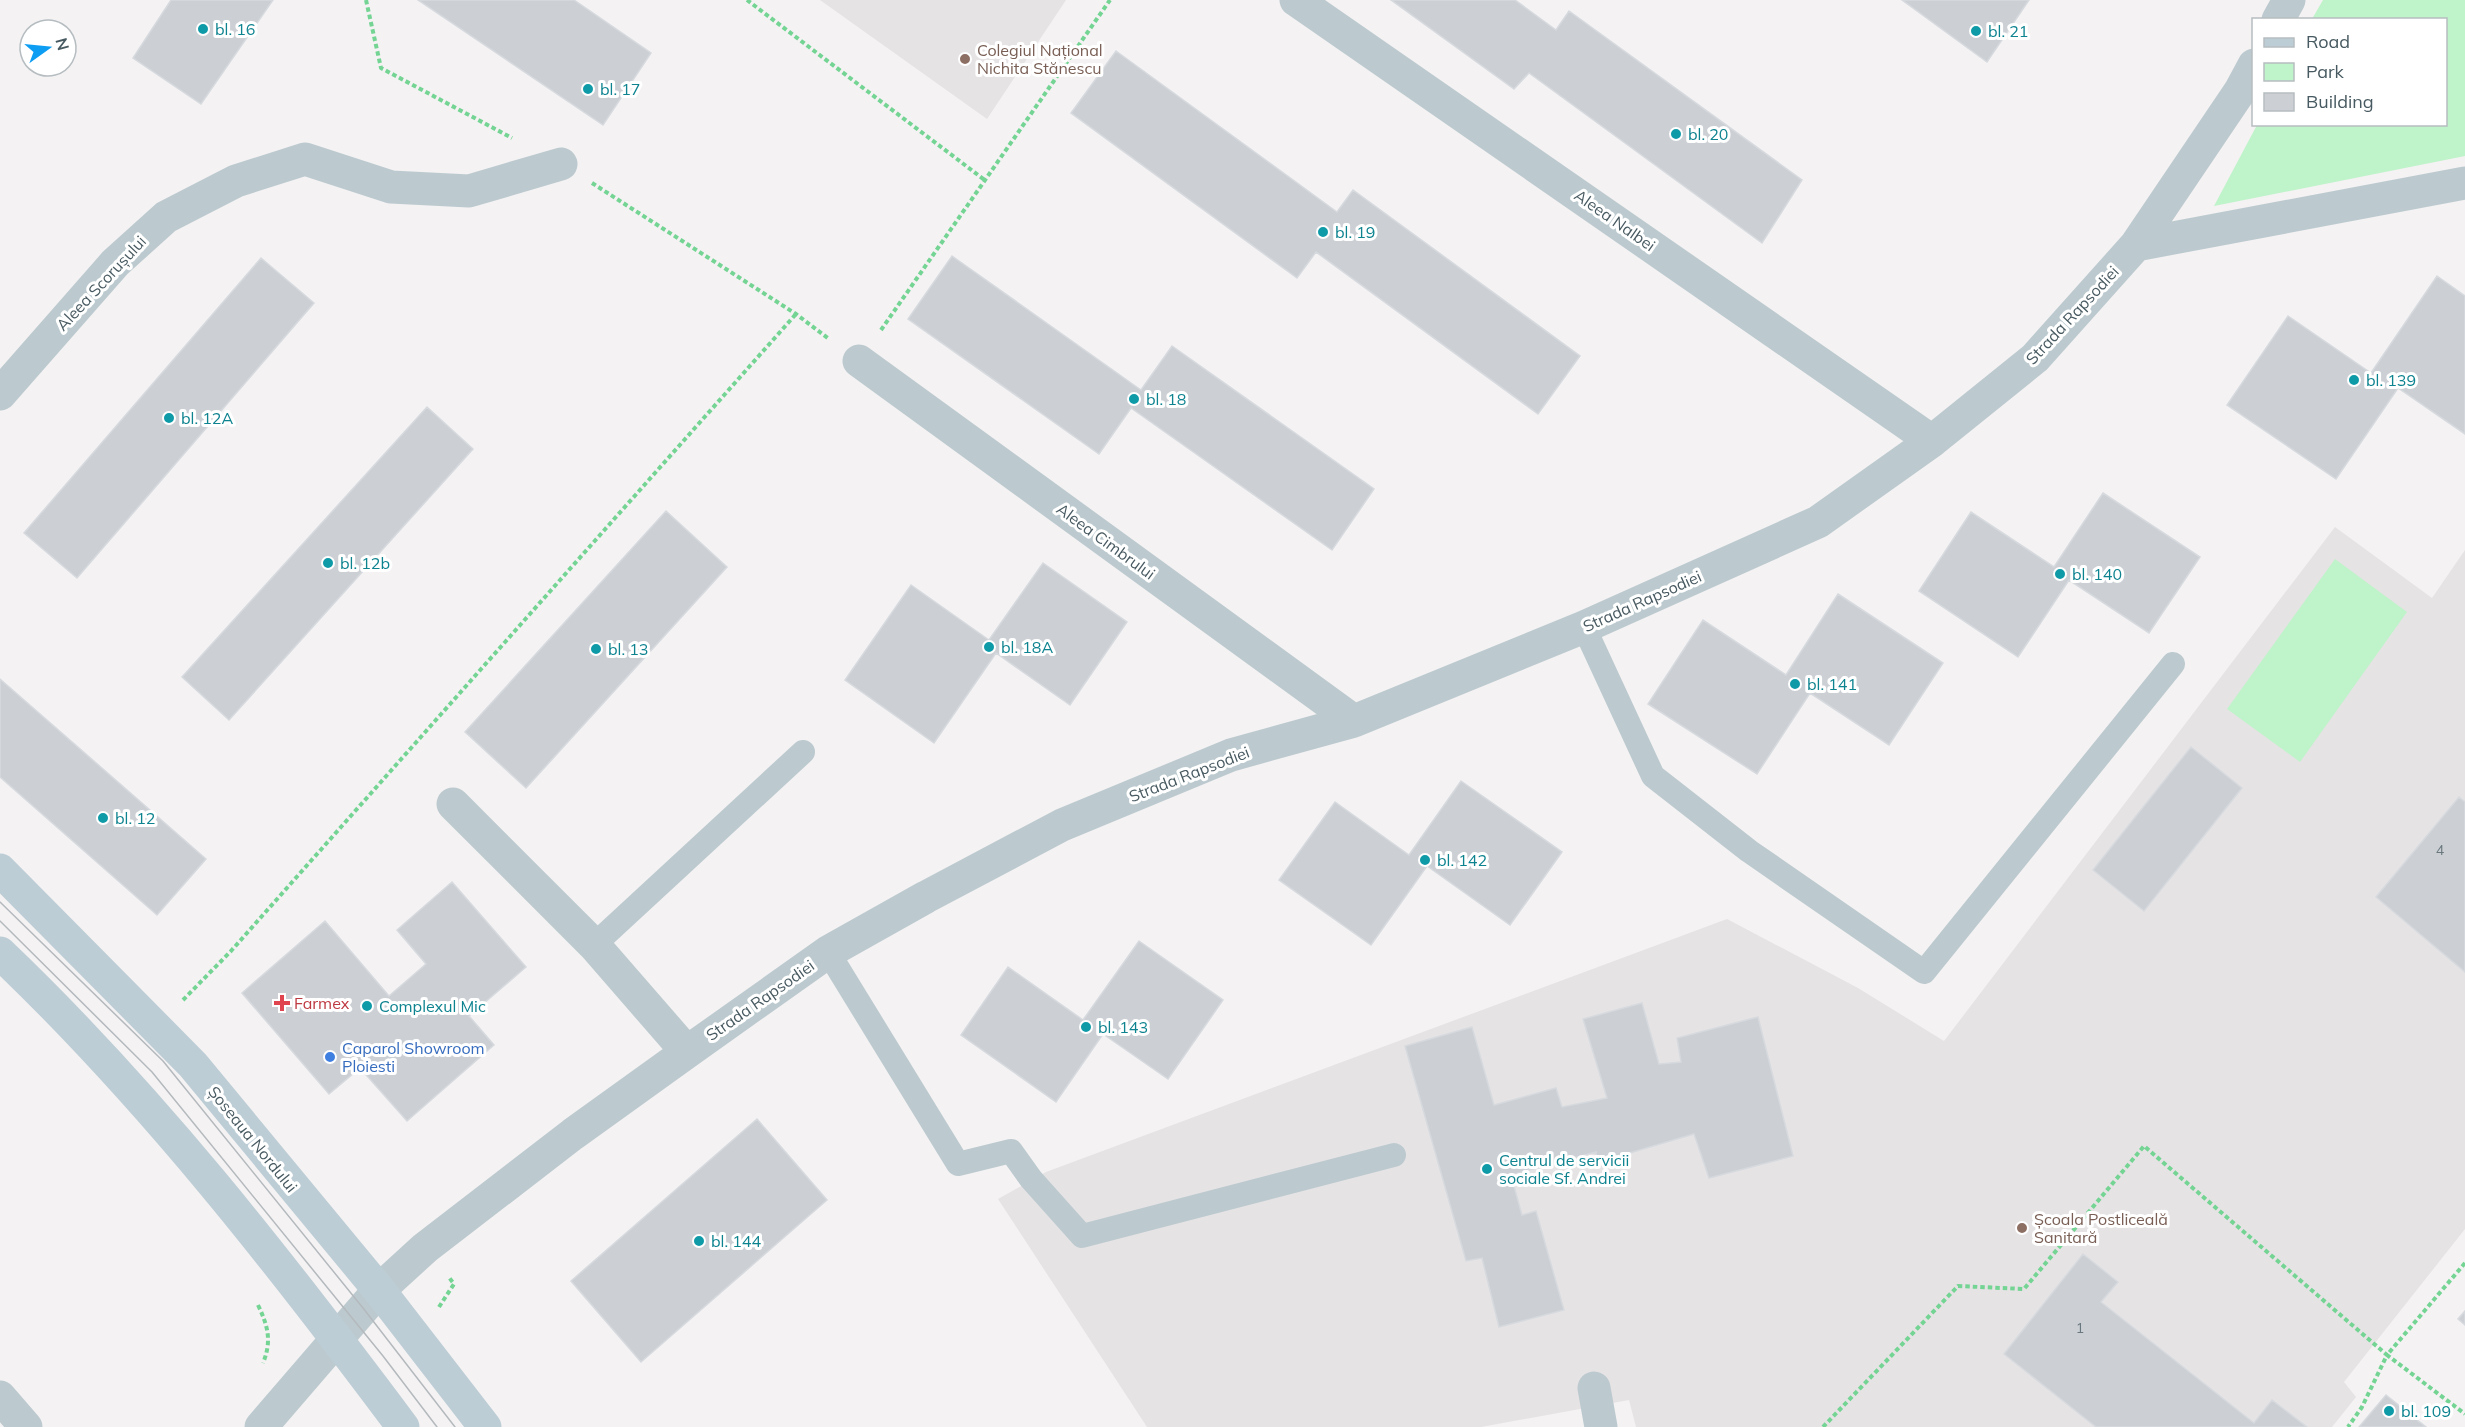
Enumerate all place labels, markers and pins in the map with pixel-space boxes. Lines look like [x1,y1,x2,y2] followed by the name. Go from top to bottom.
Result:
[215,19,255,39] place label: bl. 16
[1988,21,2028,41] place label: bl. 21
[196,22,210,36] marker: bl. 16
[1969,24,1983,38] marker: bl. 21
[977,40,1103,78] place label: Colegiul Național Nichita Stănescu
[958,52,972,66] marker: Colegiul Național Nichita Stănescu
[600,79,640,99] place label: bl. 17
[581,82,595,96] marker: bl. 17
[1688,124,1728,144] place label: bl. 20
[1669,127,1683,141] marker: bl. 20
[1335,222,1375,242] place label: bl. 19
[1316,225,1330,239] marker: bl. 19
[2366,370,2416,390] place label: bl. 139
[2347,373,2361,387] marker: bl. 139
[1146,389,1186,409] place label: bl. 18
[1127,392,1141,406] marker: bl. 18
[181,408,233,428] place label: bl. 12A
[162,411,176,425] marker: bl. 12A
[340,553,390,573] place label: bl. 12b
[321,556,335,570] marker: bl. 12b
[2072,564,2122,584] place label: bl. 140
[2053,567,2067,581] marker: bl. 140
[1001,637,1053,657] place label: bl. 18A
[608,639,648,659] place label: bl. 13
[982,640,996,654] marker: bl. 18A
[589,642,603,656] marker: bl. 13
[1807,674,1857,694] place label: bl. 141
[1788,677,1802,691] marker: bl. 141
[115,808,155,828] place label: bl. 12
[96,811,110,825] marker: bl. 12
[1437,850,1487,870] place label: bl. 142
[1418,853,1432,867] marker: bl. 142
[294,993,350,1013] place label: Farmex
[275,996,289,1010] marker: Farmex
[379,996,486,1016] place label: Complexul Mic
[360,999,374,1013] marker: Complexul Mic
[1098,1017,1148,1037] place label: bl. 143
[1079,1020,1093,1034] marker: bl. 143
[342,1038,485,1076] place label: Caparol Showroom Ploiesti
[323,1050,337,1064] marker: Caparol Showroom Ploiesti
[1499,1150,1629,1188] place label: Centrul de servicii sociale Sf. Andrei
[1480,1162,1494,1176] marker: Centrul de servicii sociale Sf. Andrei
[2034,1209,2168,1247] place label: Școala Postliceală Sanitară
[2015,1221,2029,1235] marker: Școala Postliceală Sanitară
[711,1231,761,1251] place label: bl. 144
[692,1234,706,1248] marker: bl. 144
[2401,1401,2451,1421] place label: bl. 109
[2382,1404,2396,1418] marker: bl. 109

